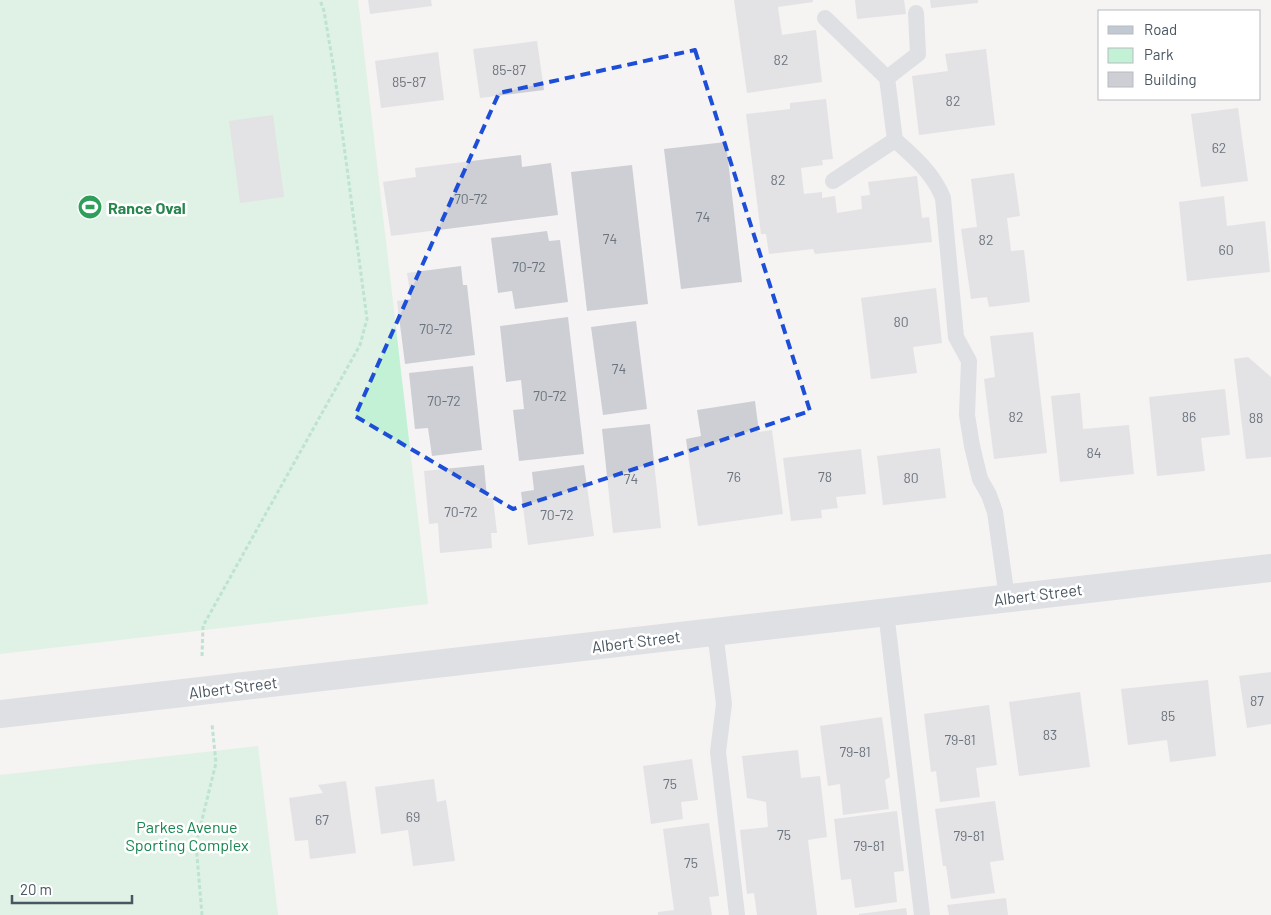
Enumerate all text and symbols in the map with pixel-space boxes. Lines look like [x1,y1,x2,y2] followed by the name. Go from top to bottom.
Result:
[1098,10,1261,100] legend
[1144,20,1177,38] text: Road
[1144,45,1174,63] text: Park
[774,51,788,68] house number: 82
[492,61,526,78] house number: 85-87
[1144,70,1197,88] text: Building
[392,73,426,90] house number: 85-87
[946,92,960,109] house number: 82
[1212,139,1226,156] house number: 62
[771,171,785,188] house number: 82
[454,190,488,207] house number: 70-72
[77,194,103,220] sports icon: Rance Oval
[108,198,186,217] place label: Rance Oval
[696,208,710,225] house number: 74
[603,230,617,247] house number: 74
[979,231,993,248] house number: 82
[1218,241,1234,258] house number: 60
[512,258,546,275] house number: 70-72
[893,313,909,330] house number: 80
[419,320,453,337] house number: 70-72
[612,360,626,377] house number: 74
[533,387,567,404] house number: 70-72
[427,392,461,409] house number: 70-72
[1009,408,1023,425] house number: 82
[1182,408,1196,425] house number: 86
[1249,409,1263,426] house number: 88
[1086,444,1102,461] house number: 84
[727,468,741,485] house number: 76
[818,468,832,485] house number: 78
[903,469,919,486] house number: 80
[624,470,638,487] house number: 74
[444,503,478,520] house number: 70-72
[540,506,574,523] house number: 70-72
[993,579,1083,609] street label: Albert Street
[591,626,681,656] street label: Albert Street
[188,672,278,702] street label: Albert Street
[1250,692,1264,709] house number: 87
[1161,707,1175,724] house number: 85
[1043,726,1057,743] house number: 83
[944,731,976,748] house number: 79-81
[839,743,871,760] house number: 79-81
[663,775,677,792] house number: 75
[406,808,420,825] house number: 69
[315,811,329,828] house number: 67
[125,817,249,854] park label: Parkes Avenue Sporting Complex
[777,826,791,843] house number: 75
[953,827,985,844] house number: 79-81
[853,837,885,854] house number: 79-81
[684,854,698,871] house number: 75
[12,872,132,904] scale bar
[20,880,52,898] text: 20 m

